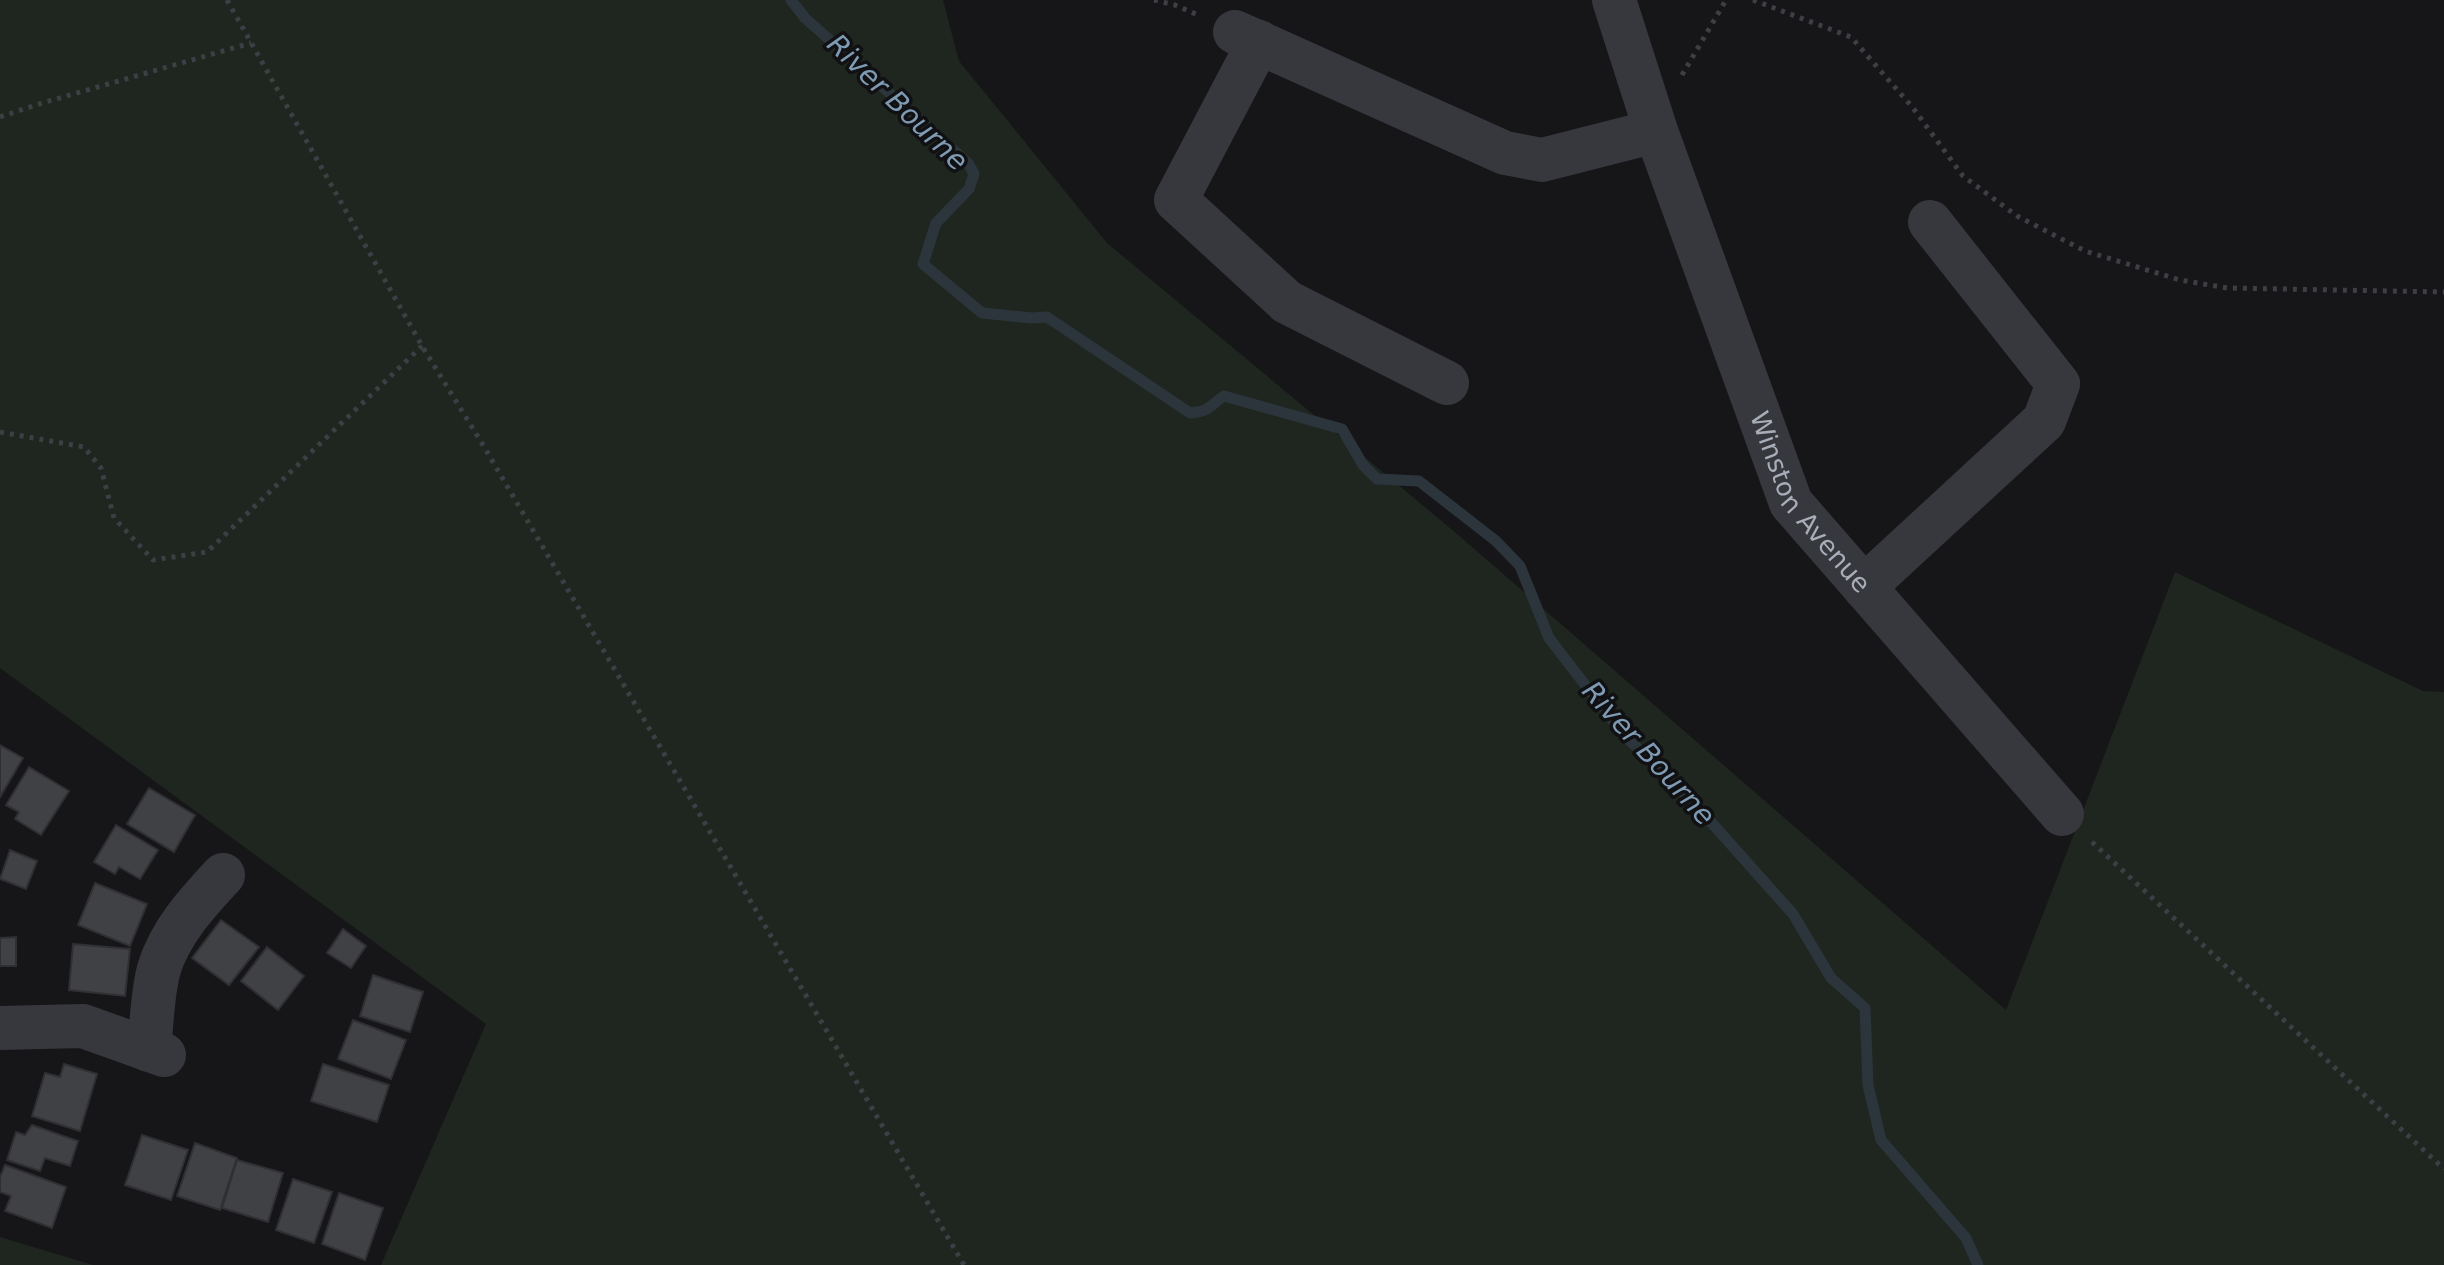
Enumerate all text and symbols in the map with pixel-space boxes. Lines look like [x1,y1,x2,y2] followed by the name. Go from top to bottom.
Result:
[821,27,975,177] water label: River Bourne
[1744,407,1877,599] street label: Winston Avenue
[1575,675,1722,832] water label: River Bourne

